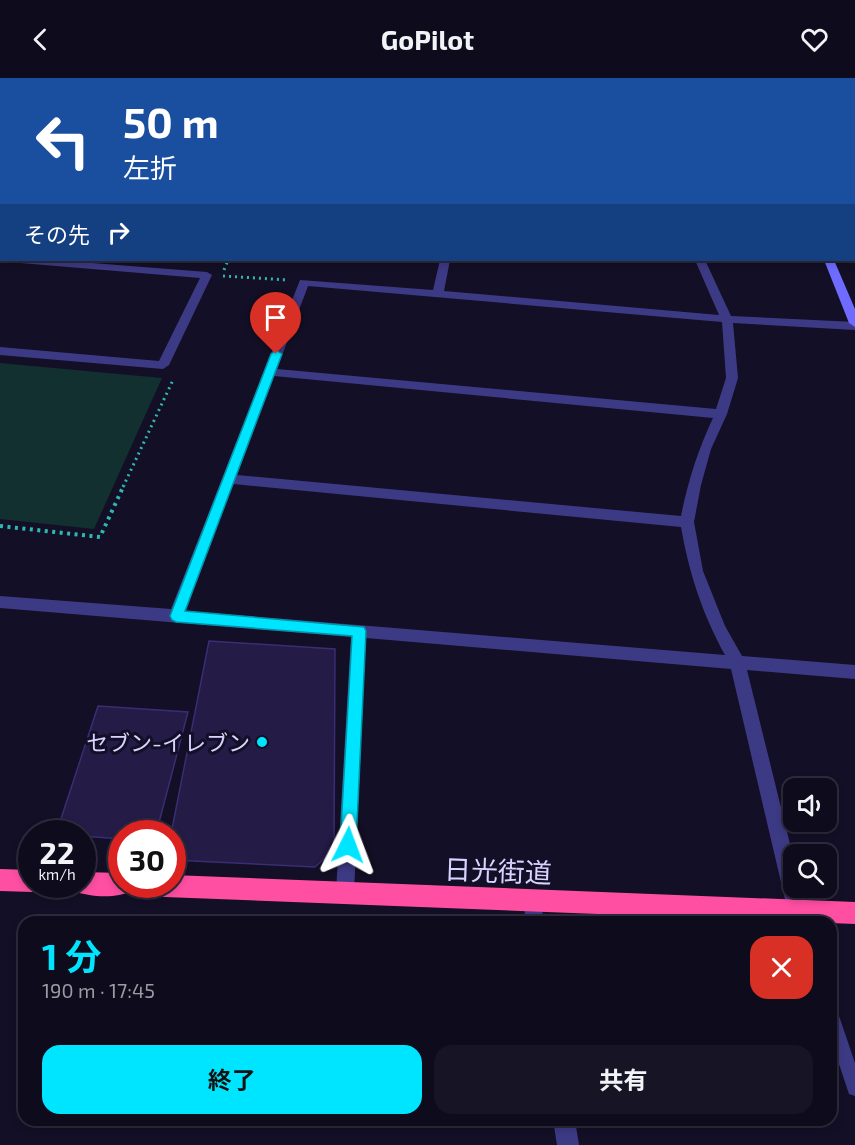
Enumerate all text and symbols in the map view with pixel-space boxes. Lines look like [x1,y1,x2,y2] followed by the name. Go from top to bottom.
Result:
[24,23,57,56] icon: back
[381,23,474,55] text: GoPilot
[798,23,831,56] icon: heart
[123,96,219,146] text: 50 m
[24,102,102,180] icon: left
[123,151,177,183] text: 左折
[102,216,135,249] icon: right
[24,221,90,247] text: その先
[250,292,301,354] pin
[259,301,292,334] icon: arrive
[86,729,250,755] place label: セブン-イレブン
[255,735,269,749] marker: セブン-イレブン
[783,778,837,898] map controls
[783,778,837,832] button: sound
[316,813,380,877] position arrow
[108,820,186,898] speed limit sign: 30
[40,834,74,870] text: 22
[783,844,837,898] button: search
[443,852,553,888] street label: 日光街道
[38,865,76,883] text: km/h
[42,934,101,977] text: 1 分
[750,936,813,999] button: close
[42,978,155,1002] text: 190 m · 17:45
[42,1045,422,1114] button: 終了
[434,1045,813,1114] button: 共有

